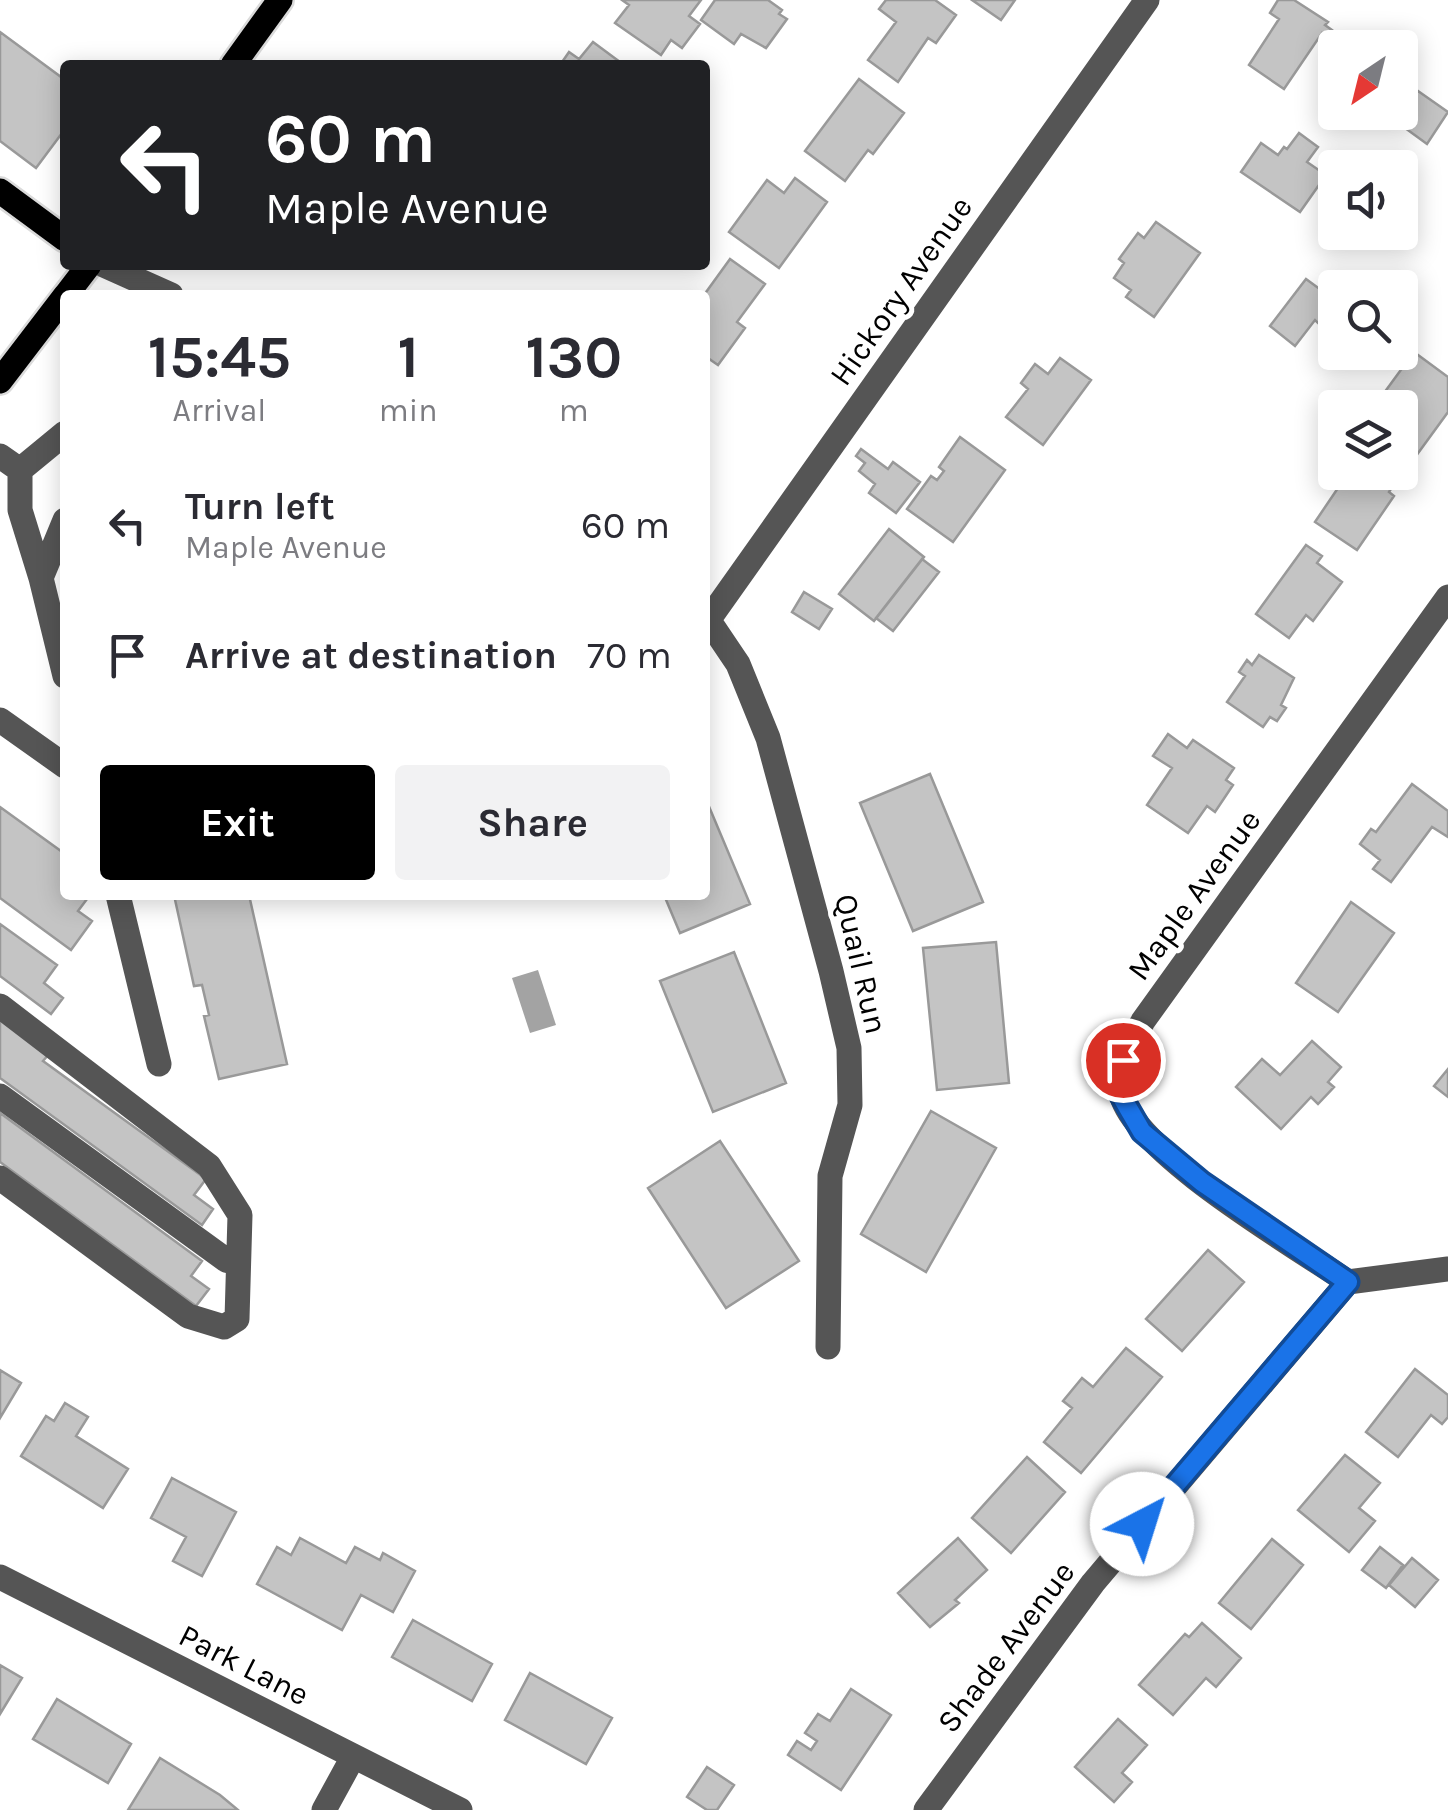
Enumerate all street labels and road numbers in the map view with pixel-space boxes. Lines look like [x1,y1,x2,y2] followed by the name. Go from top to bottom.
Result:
[822,189,980,393] street label: Hickory Avenue
[1120,803,1268,987] street label: Maple Avenue
[827,891,895,1037] street label: Quail Run
[930,1554,1082,1740] street label: Shade Avenue
[173,1617,315,1713] street label: Park Lane

